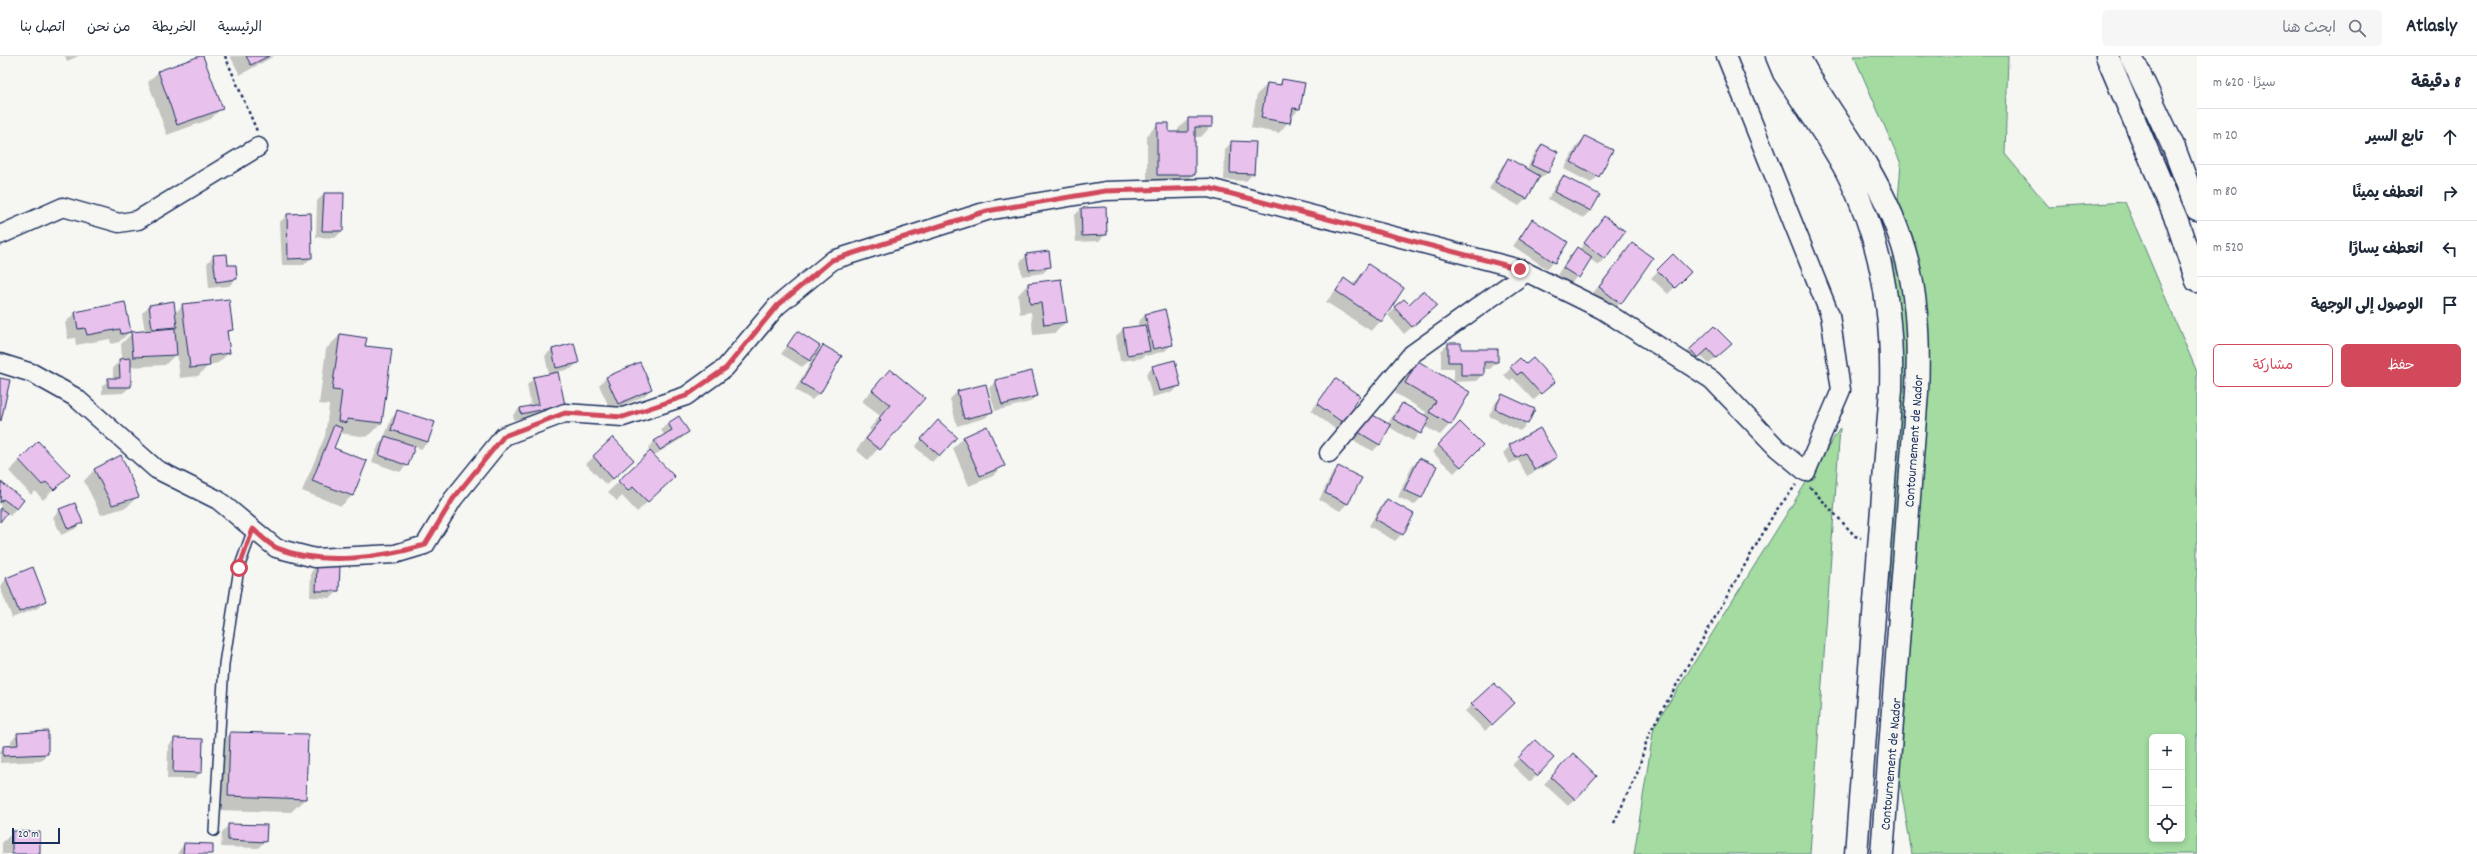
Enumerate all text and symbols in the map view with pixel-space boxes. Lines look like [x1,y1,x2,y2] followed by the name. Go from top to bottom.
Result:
[2102,10,2382,46] search box
[2406,14,2457,41] text: Atlasly
[2346,17,2368,39] icon: search
[20,18,65,38] text: اتصل بنا
[87,18,130,38] text: من نحن
[152,18,196,38] text: الخريطة
[218,18,262,38] text: الرئيسية
[2282,18,2336,40] text: ابحث هنا
[2411,72,2461,96] text: 8 دقيقة
[2213,74,2276,93] text: سيرًا · 620 m
[2439,126,2461,148] icon: ahead
[2213,127,2238,146] text: 20 m
[2366,127,2423,149] text: تابع السير
[2439,182,2461,204] icon: right
[2213,183,2237,202] text: 80 m
[2353,183,2423,205] text: انعطف يمينًا
[2439,238,2461,260] icon: left
[2213,239,2244,258] text: 520 m
[2349,239,2423,261] text: انعطف يسارًا
[1511,260,1529,278] route end
[2439,294,2461,316] icon: arrive
[2311,295,2423,317] text: الوصول إلى الوجهة
[2213,344,2333,387] button: مشاركة
[2341,344,2461,387] button: حفظ
[1900,373,1930,508] street label: Contournement de Nador
[230,559,248,577] route start
[1876,696,1908,831] street label: Contournement de Nador
[2149,734,2185,842] map controls
[2149,734,2185,770] button: +
[2149,770,2185,806] button: −
[2149,806,2185,842] button: locate
[12,826,60,845] scale bar
[18,827,39,843] text: 20 m

